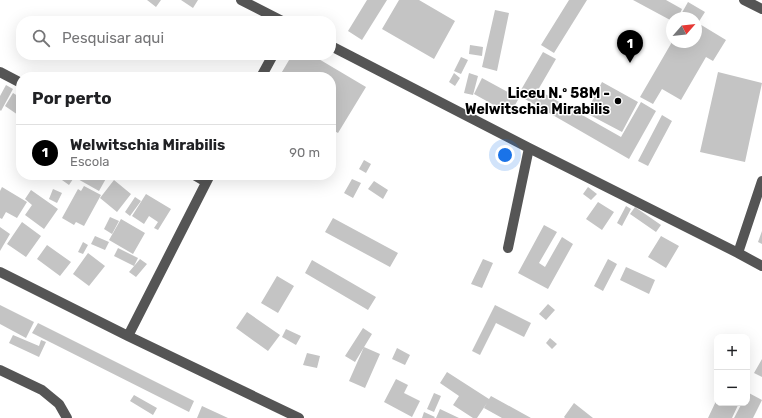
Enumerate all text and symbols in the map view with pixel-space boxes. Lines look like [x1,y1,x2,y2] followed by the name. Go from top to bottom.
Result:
[666,12,702,48] north arrow
[16,16,336,60] search box
[30,27,52,49] icon: search
[62,29,164,47] text: Pesquisar aqui
[617,30,643,63] pin: 1
[465,85,610,118] place label: Liceu N.º 58M - Welwitschia Mirabilis
[32,88,112,108] text: Por perto
[613,96,623,106] marker: Liceu N.º 58M - Welwitschia Mirabilis
[70,136,225,154] text: Welwitschia Mirabilis
[42,145,48,160] text: 1
[289,145,320,160] text: 90 m
[495,145,515,165] your location
[70,154,109,169] text: Escola
[714,334,750,406] map controls
[714,334,750,370] button: +
[714,370,750,406] button: −

